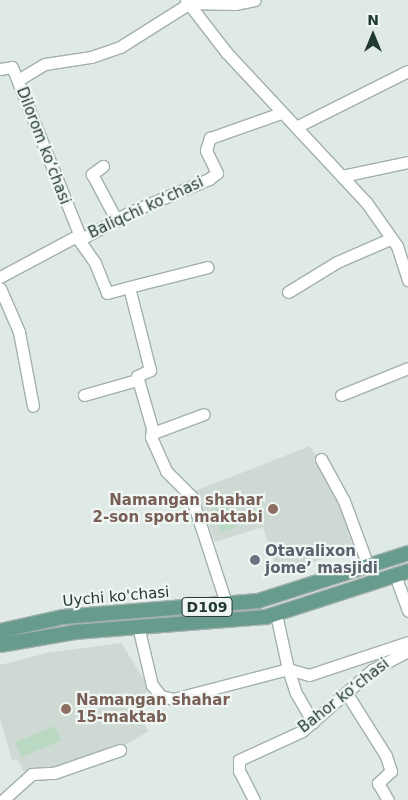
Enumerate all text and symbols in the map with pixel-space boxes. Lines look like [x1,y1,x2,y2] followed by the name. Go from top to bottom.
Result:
[348,10,398,60] north arrow
[367,12,379,28] text: N
[12,85,74,207] street label: Dilorom koʻchasi
[86,173,206,243] street label: Baliqchi koʻchasi
[93,491,263,526] place label: Namangan shahar 2-son sport maktabi
[267,503,279,515] marker: Namangan shahar 2-son sport maktabi
[265,542,378,577] place label: Otavalixon jome’ masjidi
[249,554,261,566] marker: Otavalixon jome’ masjidi
[62,583,170,611] street label: Uychi ko'chasi
[181,596,233,618] road number: D109
[295,655,393,737] street label: Bahor koʻchasi
[76,691,230,726] place label: Namangan shahar 15-maktab
[60,703,72,715] marker: Namangan shahar 15-maktab

